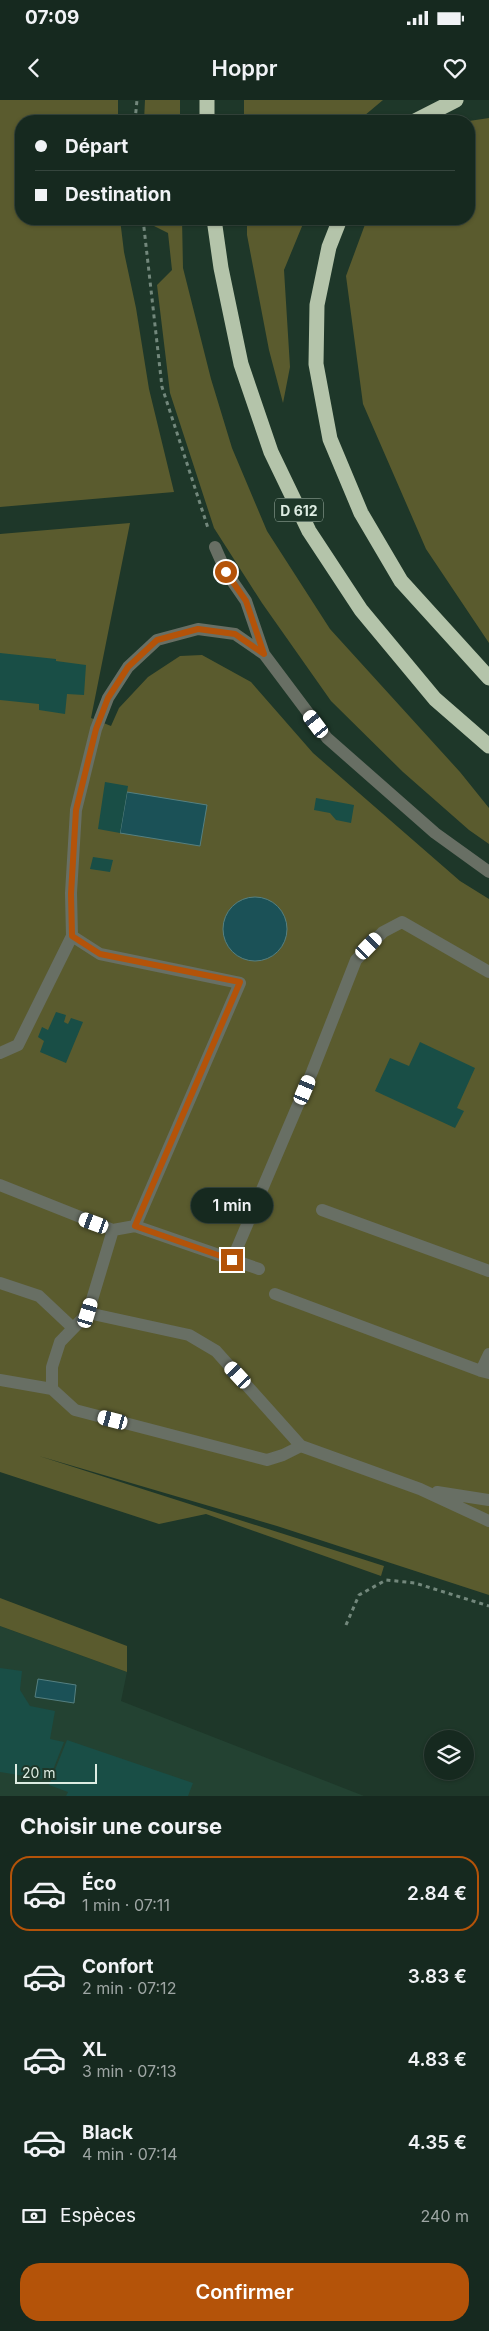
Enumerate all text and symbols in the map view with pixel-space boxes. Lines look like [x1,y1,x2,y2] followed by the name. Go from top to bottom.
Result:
[25,6,79,29] text: 07:09
[20,54,48,82] icon: back
[441,54,469,82] icon: heart
[212,55,278,81] text: Hoppr
[65,135,128,158] text: Départ
[65,183,171,206] text: Destination
[275,498,323,522] road number: D 612
[215,561,237,583] route start
[300,708,331,740] car
[353,930,384,962] car
[292,1073,317,1107] car
[191,1188,273,1222] callout: 1 min
[212,1195,252,1215] text: 1 min
[77,1211,110,1235] car
[221,1249,243,1271] route end
[76,1296,99,1330] car
[222,1359,253,1391] car
[96,1409,129,1431] car
[424,1730,474,1780] map controls
[424,1730,474,1780] button: layers
[15,1761,98,1784] scale bar
[22,1764,56,1781] text: 20 m
[20,1813,222,1839] text: Choisir une course
[22,1871,67,1916] icon: car
[82,1872,116,1895] text: Éco
[407,1882,467,1905] text: 2.84 €
[82,1895,170,1915] text: 1 min · 07:11
[22,1954,67,1999] icon: car
[82,1955,153,1978] text: Confort
[408,1965,467,1988] text: 3.83 €
[82,1978,176,1998] text: 2 min · 07:12
[22,2037,67,2082] icon: car
[82,2038,107,2061] text: XL
[407,2048,467,2071] text: 4.83 €
[82,2061,177,2081] text: 3 min · 07:13
[22,2120,67,2165] icon: car
[82,2121,133,2144] text: Black
[408,2131,467,2154] text: 4.35 €
[82,2144,178,2164] text: 4 min · 07:14
[20,2202,48,2230] icon: cash
[60,2204,136,2227] text: Espèces
[421,2206,469,2226] text: 240 m
[20,2263,469,2321] button: Confirmer

